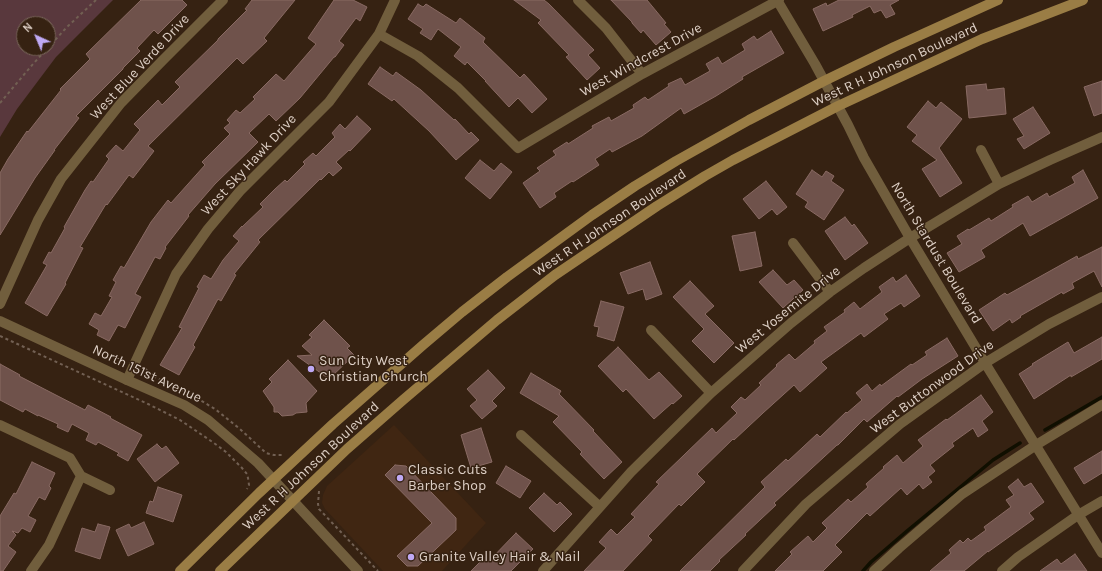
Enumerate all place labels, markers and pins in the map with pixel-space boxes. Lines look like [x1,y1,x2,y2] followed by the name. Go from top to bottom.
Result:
[319,353,428,386] place label: Sun City West Christian Church
[306,364,316,374] marker: Sun City West Christian Church
[408,462,487,494] place label: Classic Cuts Barber Shop
[395,473,405,483] marker: Classic Cuts Barber Shop
[419,549,580,565] place label: Granite Valley Hair & Nail
[406,552,416,562] marker: Granite Valley Hair & Nail

